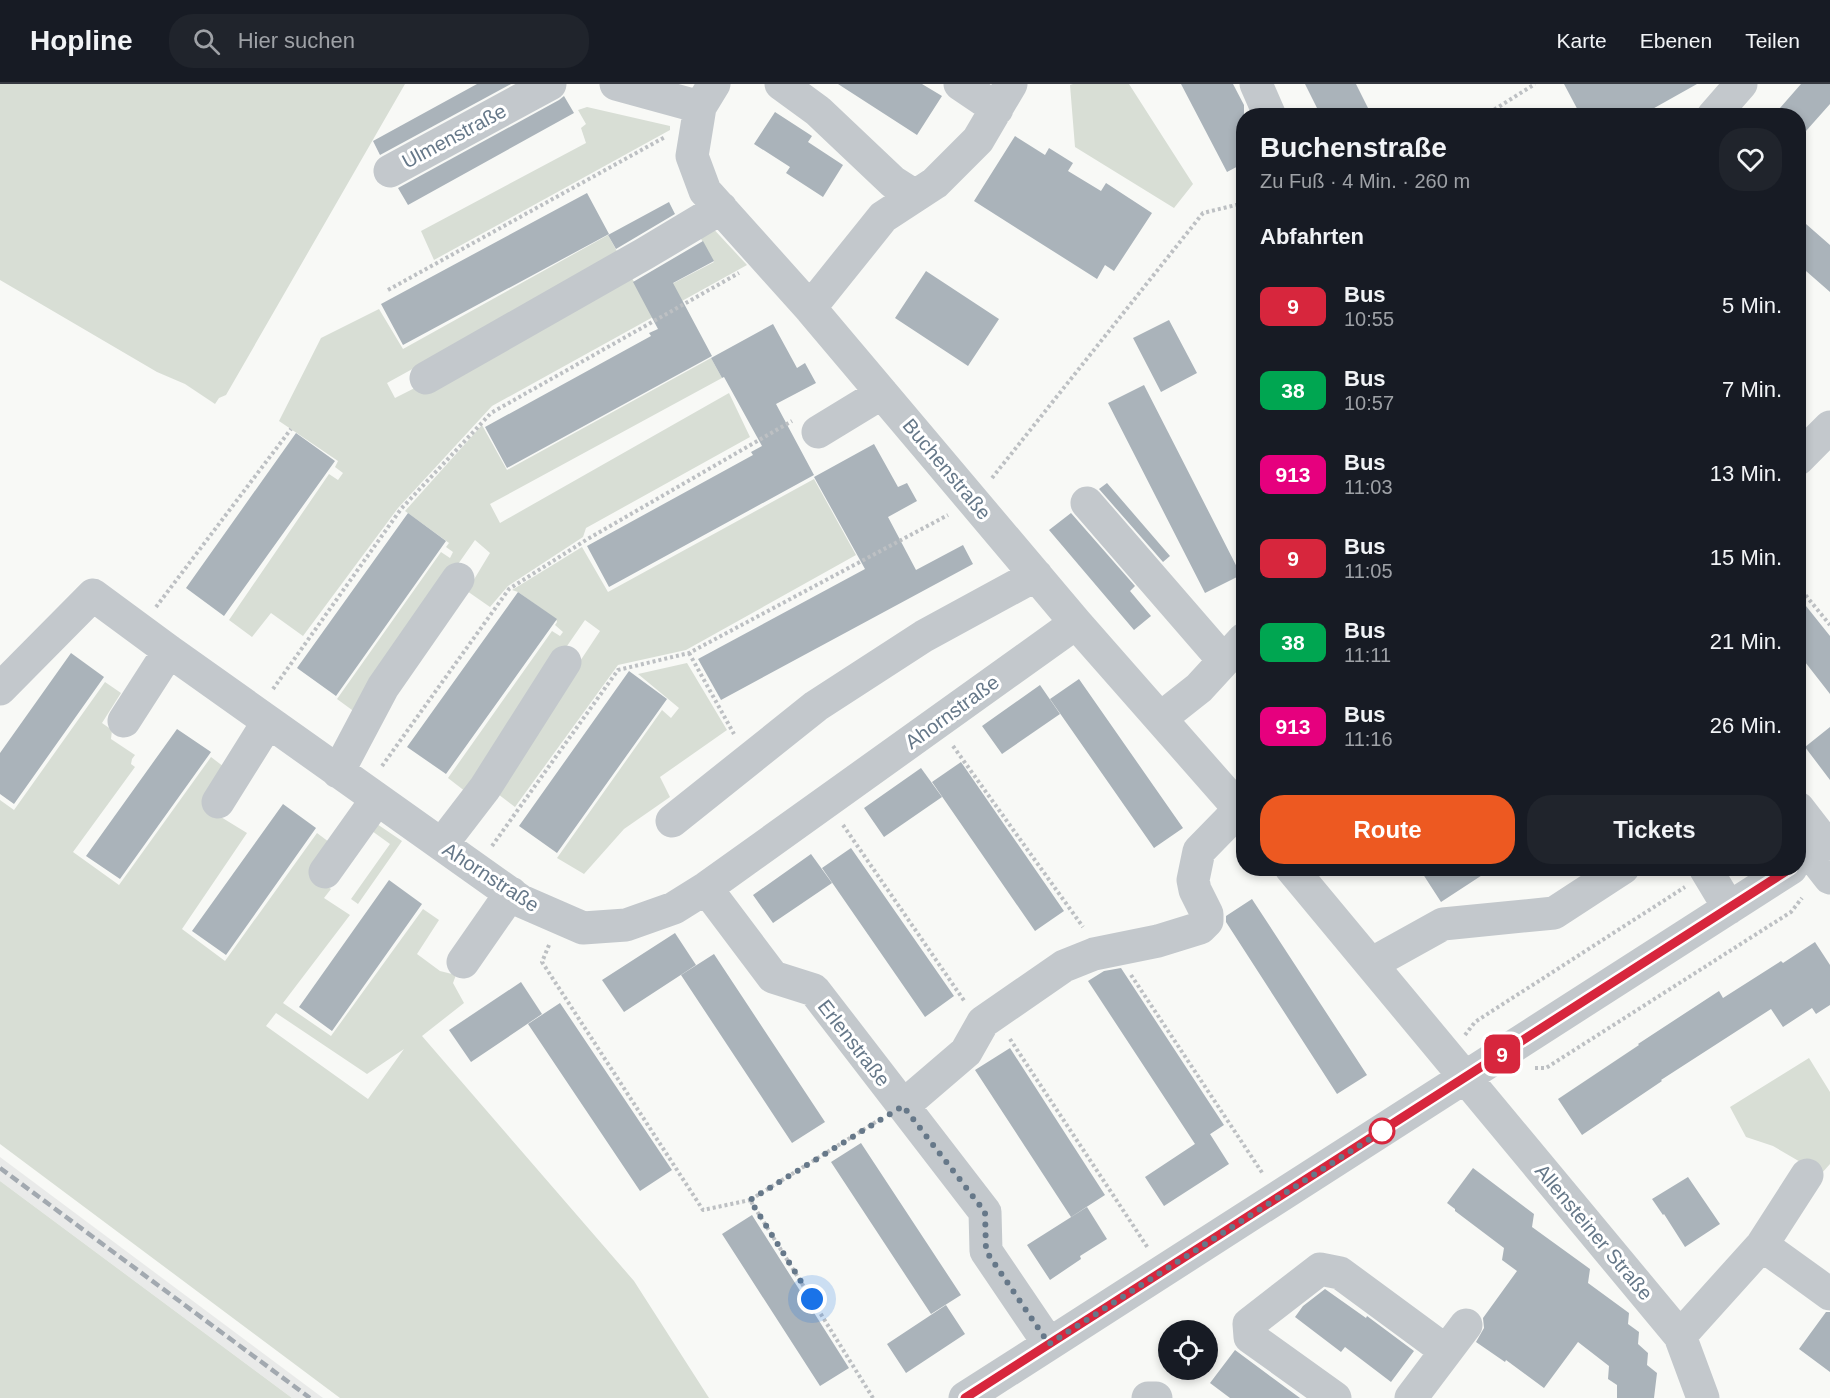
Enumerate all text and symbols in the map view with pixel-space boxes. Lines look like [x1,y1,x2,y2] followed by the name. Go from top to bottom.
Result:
[169,14,589,68] search box
[30,25,133,56] text: Hopline
[190,25,223,58] icon: search
[238,28,355,53] text: Hier suchen
[1557,29,1607,52] text: Karte
[1640,29,1712,52] text: Ebenen
[1745,29,1800,52] text: Teilen
[398,99,510,173] street label: Ulmenstraße
[1719,128,1782,191] button: heart
[1260,132,1447,163] text: Buchenstraße
[1260,170,1470,192] text: Zu Fuß · 4 Min. · 260 m
[1260,224,1364,249] text: Abfahrten
[1344,282,1386,307] text: Bus
[1722,293,1782,318] text: 5 Min.
[1287,295,1299,318] text: 9
[1344,308,1394,330] text: 10:55
[1344,366,1386,391] text: Bus
[1722,377,1782,402] text: 7 Min.
[1281,379,1305,402] text: 38
[1344,392,1394,414] text: 10:57
[899,414,995,524] street label: Buchenstraße
[1344,450,1386,475] text: Bus
[1710,461,1782,486] text: 13 Min.
[1275,463,1311,486] text: 913
[1344,476,1393,498] text: 11:03
[1344,534,1386,559] text: Bus
[1710,545,1782,570] text: 15 Min.
[1287,547,1299,570] text: 9
[1344,560,1393,582] text: 11:05
[1344,618,1386,643] text: Bus
[1710,629,1782,654] text: 21 Min.
[1281,631,1305,654] text: 38
[1344,644,1391,666] text: 11:11
[901,671,1003,753] street label: Ahornstraße
[1344,702,1386,727] text: Bus
[1710,713,1782,738] text: 26 Min.
[1275,715,1311,738] text: 913
[1344,728,1393,750] text: 11:16
[1260,795,1515,864] button: Route
[1527,795,1782,864] button: Tickets
[439,838,543,916] street label: Ahornstraße
[814,995,894,1091] street label: Erlenstraße
[1482,1034,1522,1074] line badge: 9
[1496,1043,1508,1066] text: 9
[1369,1118,1395,1144] unlabelled marker
[1531,1160,1657,1304] street label: Allensteiner Straße
[797,1284,827,1314] your location
[1158,1320,1218,1380] map controls
[1158,1320,1218,1380] button: locate

